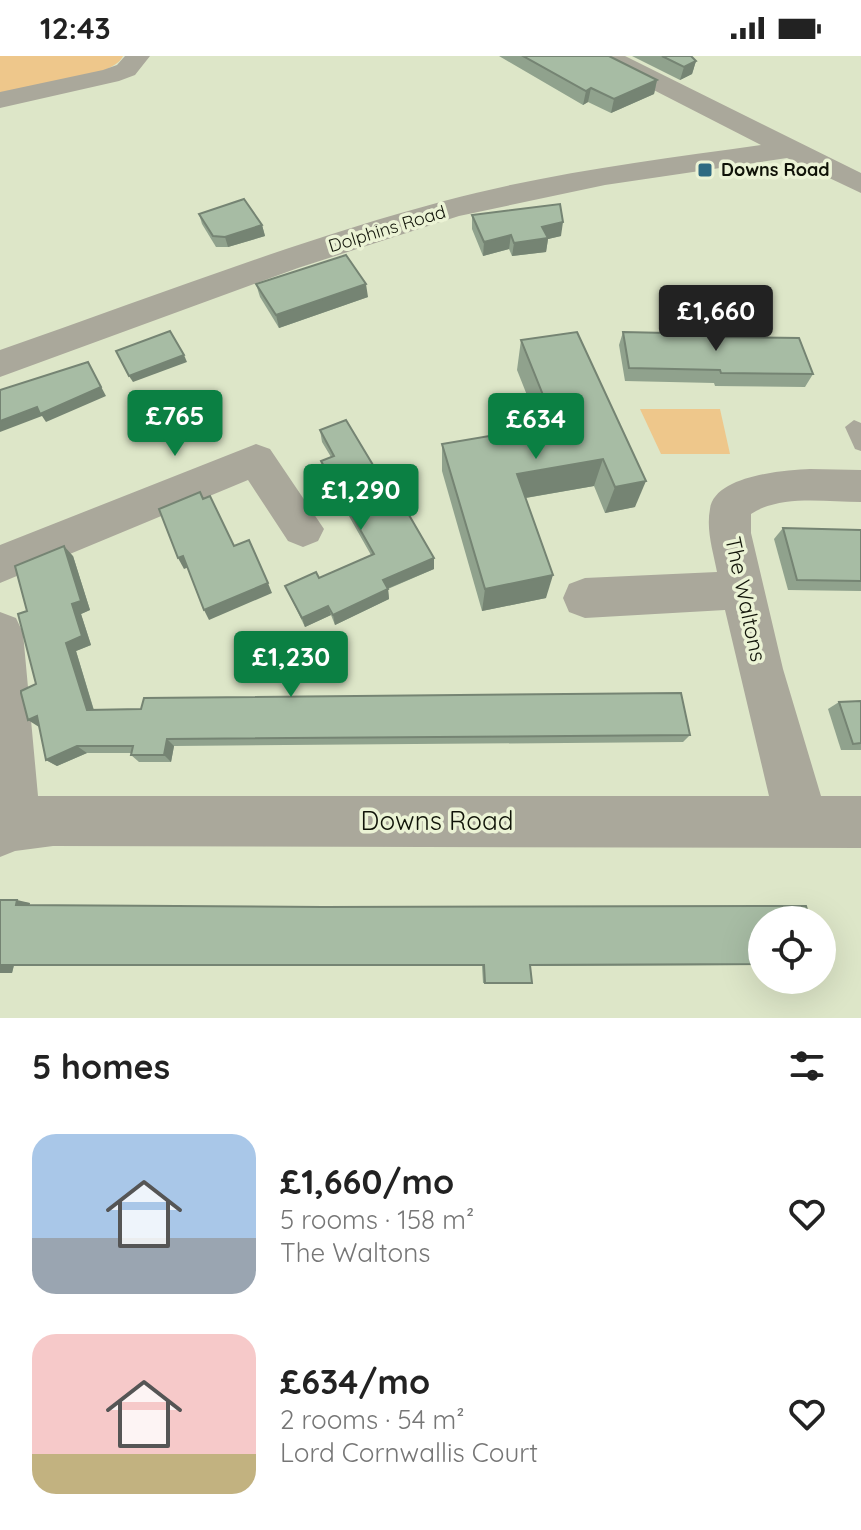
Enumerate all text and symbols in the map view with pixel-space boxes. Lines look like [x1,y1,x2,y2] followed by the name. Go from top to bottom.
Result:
[40,9,111,47] text: 12:43
[721,158,830,181] place label: Downs Road
[696,161,714,179] marker: Downs Road
[325,200,448,257] street label: Dolphins Road
[651,285,781,353] pin: £1,660
[677,294,755,327] text: £1,660
[128,390,222,458] pin: £765
[489,393,583,461] pin: £634
[145,399,205,432] text: £765
[506,402,566,435] text: £634
[296,464,426,532] pin: £1,290
[321,473,401,506] text: £1,290
[719,534,773,664] street label: The Waltons
[226,631,356,699] pin: £1,230
[252,640,330,673] text: £1,230
[361,804,513,837] street label: Downs Road
[748,906,836,994] map controls
[748,906,836,994] button: locate
[785,1044,829,1088] icon: filters
[32,1045,170,1088] text: 5 homes
[280,1160,454,1203] text: £1,660/mo
[96,1166,192,1262] icon: home
[785,1192,829,1236] icon: heart
[280,1203,474,1236] text: 5 rooms · 158 m²
[280,1236,430,1269] text: The Waltons
[280,1360,430,1403] text: £634/mo
[96,1366,192,1462] icon: home
[785,1392,829,1436] icon: heart
[280,1403,464,1436] text: 2 rooms · 54 m²
[280,1436,538,1469] text: Lord Cornwallis Court

